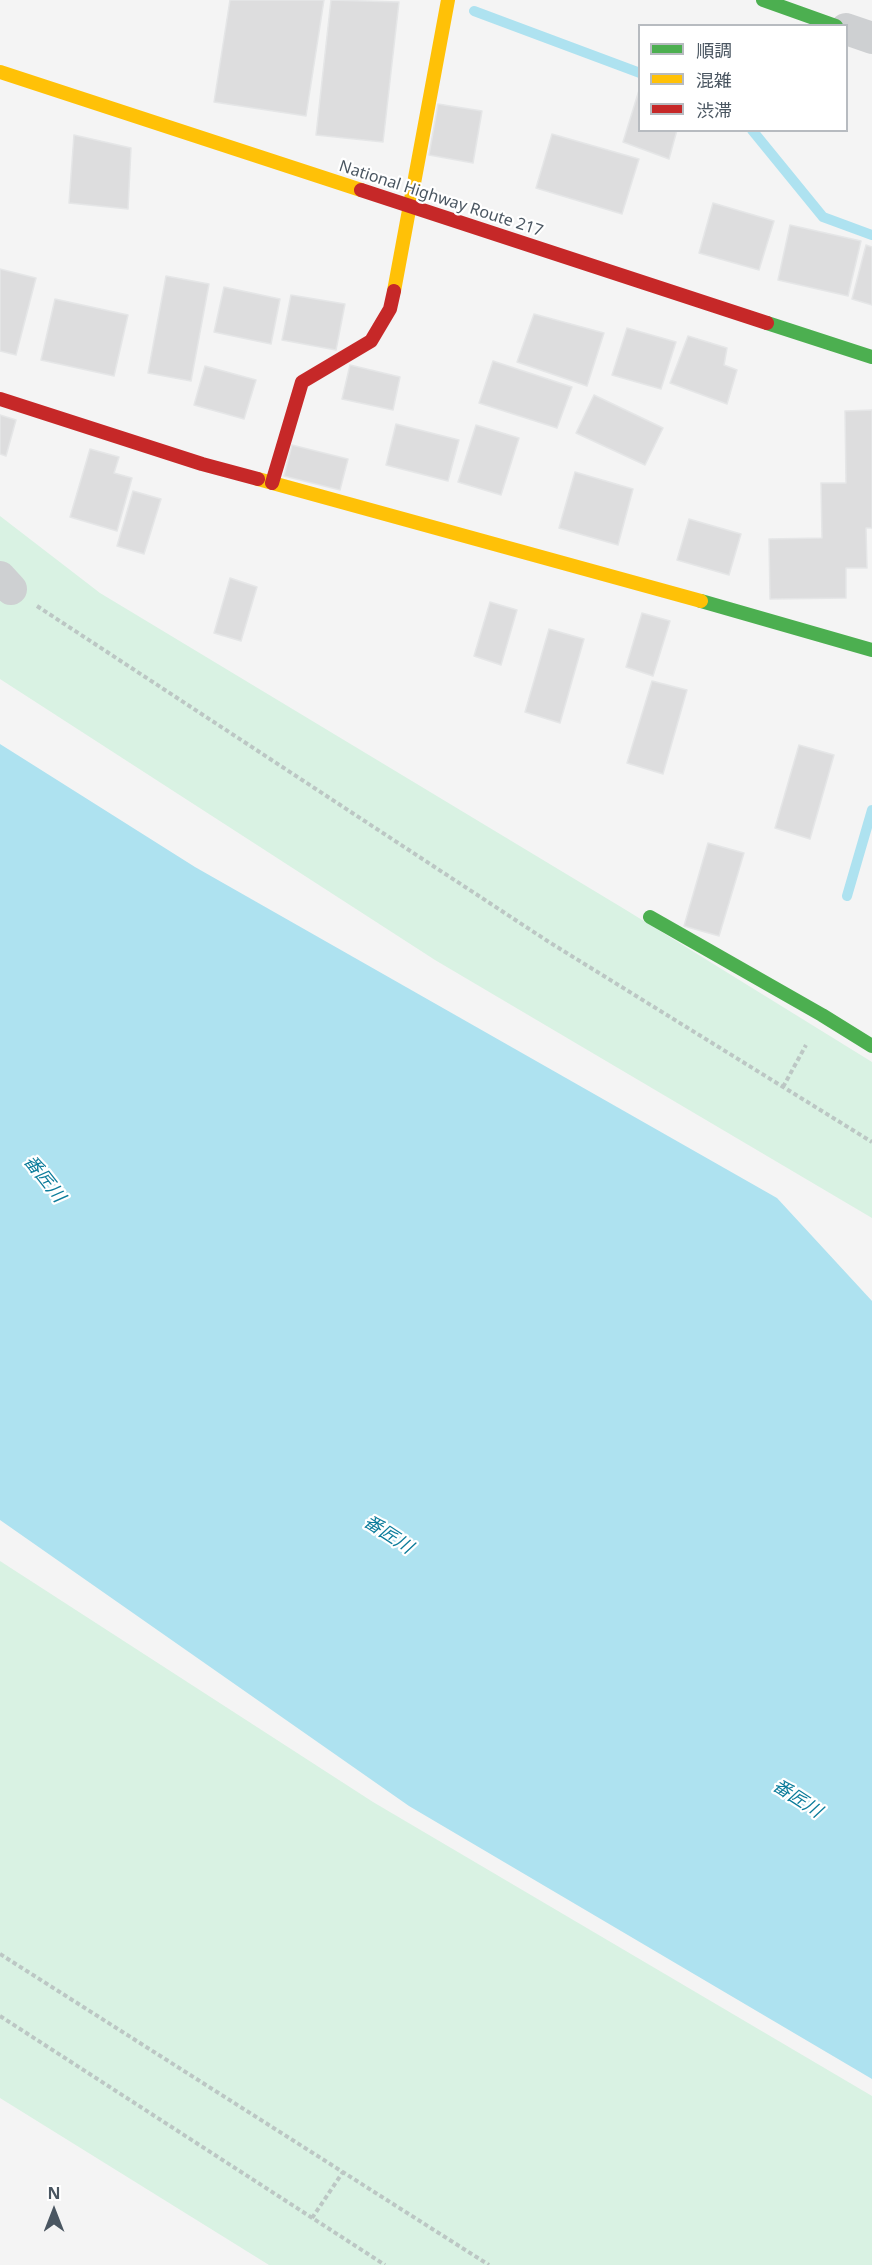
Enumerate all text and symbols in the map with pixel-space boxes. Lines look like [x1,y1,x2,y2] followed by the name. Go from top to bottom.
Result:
[638,24,848,132] legend
[696,38,732,62] text: 順調
[696,68,732,92] text: 混雑
[696,98,732,122] text: 渋滞
[337,157,545,241] street label: National Highway Route 217
[19,1151,69,1207] water label: 番匠川
[359,1511,417,1559] water label: 番匠川
[768,1775,826,1823] water label: 番匠川
[24,2181,84,2241] north arrow
[47,2182,61,2204] text: N

